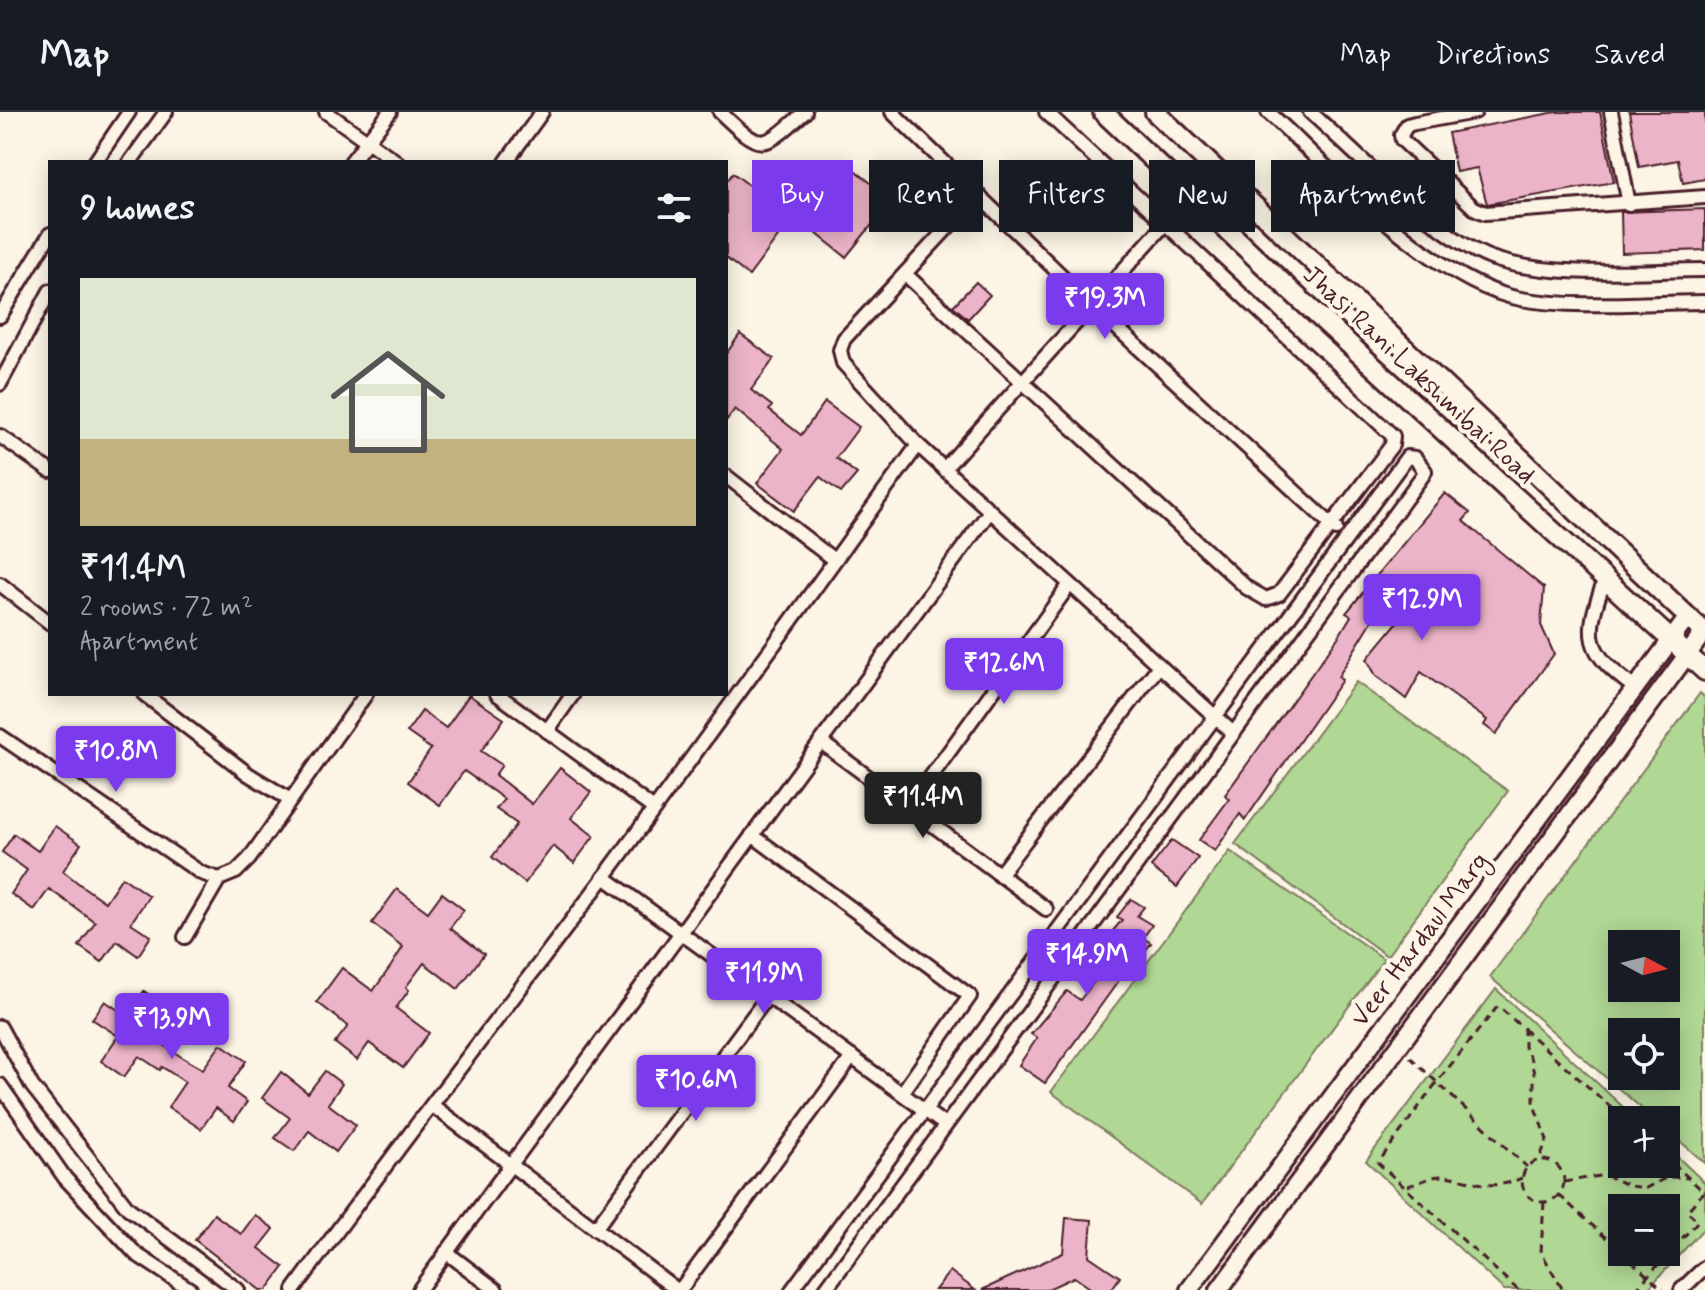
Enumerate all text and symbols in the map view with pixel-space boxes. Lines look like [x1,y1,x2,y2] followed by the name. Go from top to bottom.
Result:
[40,31,110,80] text: Map
[1340,37,1391,74] text: Map
[1435,37,1550,74] text: Directions
[1594,37,1665,74] text: Saved
[752,160,853,232] chip: Buy
[869,160,983,232] chip: Rent
[999,160,1133,232] chip: Filters
[1149,160,1255,232] chip: New
[1271,160,1455,232] chip: Apartment
[80,186,195,231] text: 9 homes
[652,186,696,230] icon: filters
[1295,259,1542,492] street label: Jhasi Rani Lakshmibai Road
[1040,273,1170,341] pin: ₹19.3M
[1064,282,1146,316] text: ₹19.3M
[316,330,460,474] icon: home
[80,546,186,591] text: ₹11.4M
[1357,574,1487,642] pin: ₹12.9M
[1381,583,1463,617] text: ₹12.9M
[80,591,253,625] text: 2 rooms · 72 m²
[80,625,198,659] text: Apartment
[939,638,1069,706] pin: ₹12.6M
[963,647,1045,681] text: ₹12.6M
[51,726,181,794] pin: ₹10.8M
[74,735,158,769] text: ₹10.8M
[858,772,988,840] pin: ₹11.4M
[882,781,964,815] text: ₹11.4M
[1344,846,1499,1036] street label: Veer Hardaul Marg
[1022,929,1152,997] pin: ₹14.9M
[1608,930,1680,1002] north arrow
[1608,930,1680,1266] map controls
[1045,938,1129,972] text: ₹14.9M
[699,948,829,1016] pin: ₹11.9M
[725,957,803,991] text: ₹11.9M
[107,993,237,1061] pin: ₹13.9M
[133,1002,211,1036] text: ₹13.9M
[1608,1018,1680,1090] button: locate
[631,1055,761,1123] pin: ₹10.6M
[655,1064,737,1098] text: ₹10.6M
[1608,1106,1680,1178] button: +
[1608,1194,1680,1266] button: −

